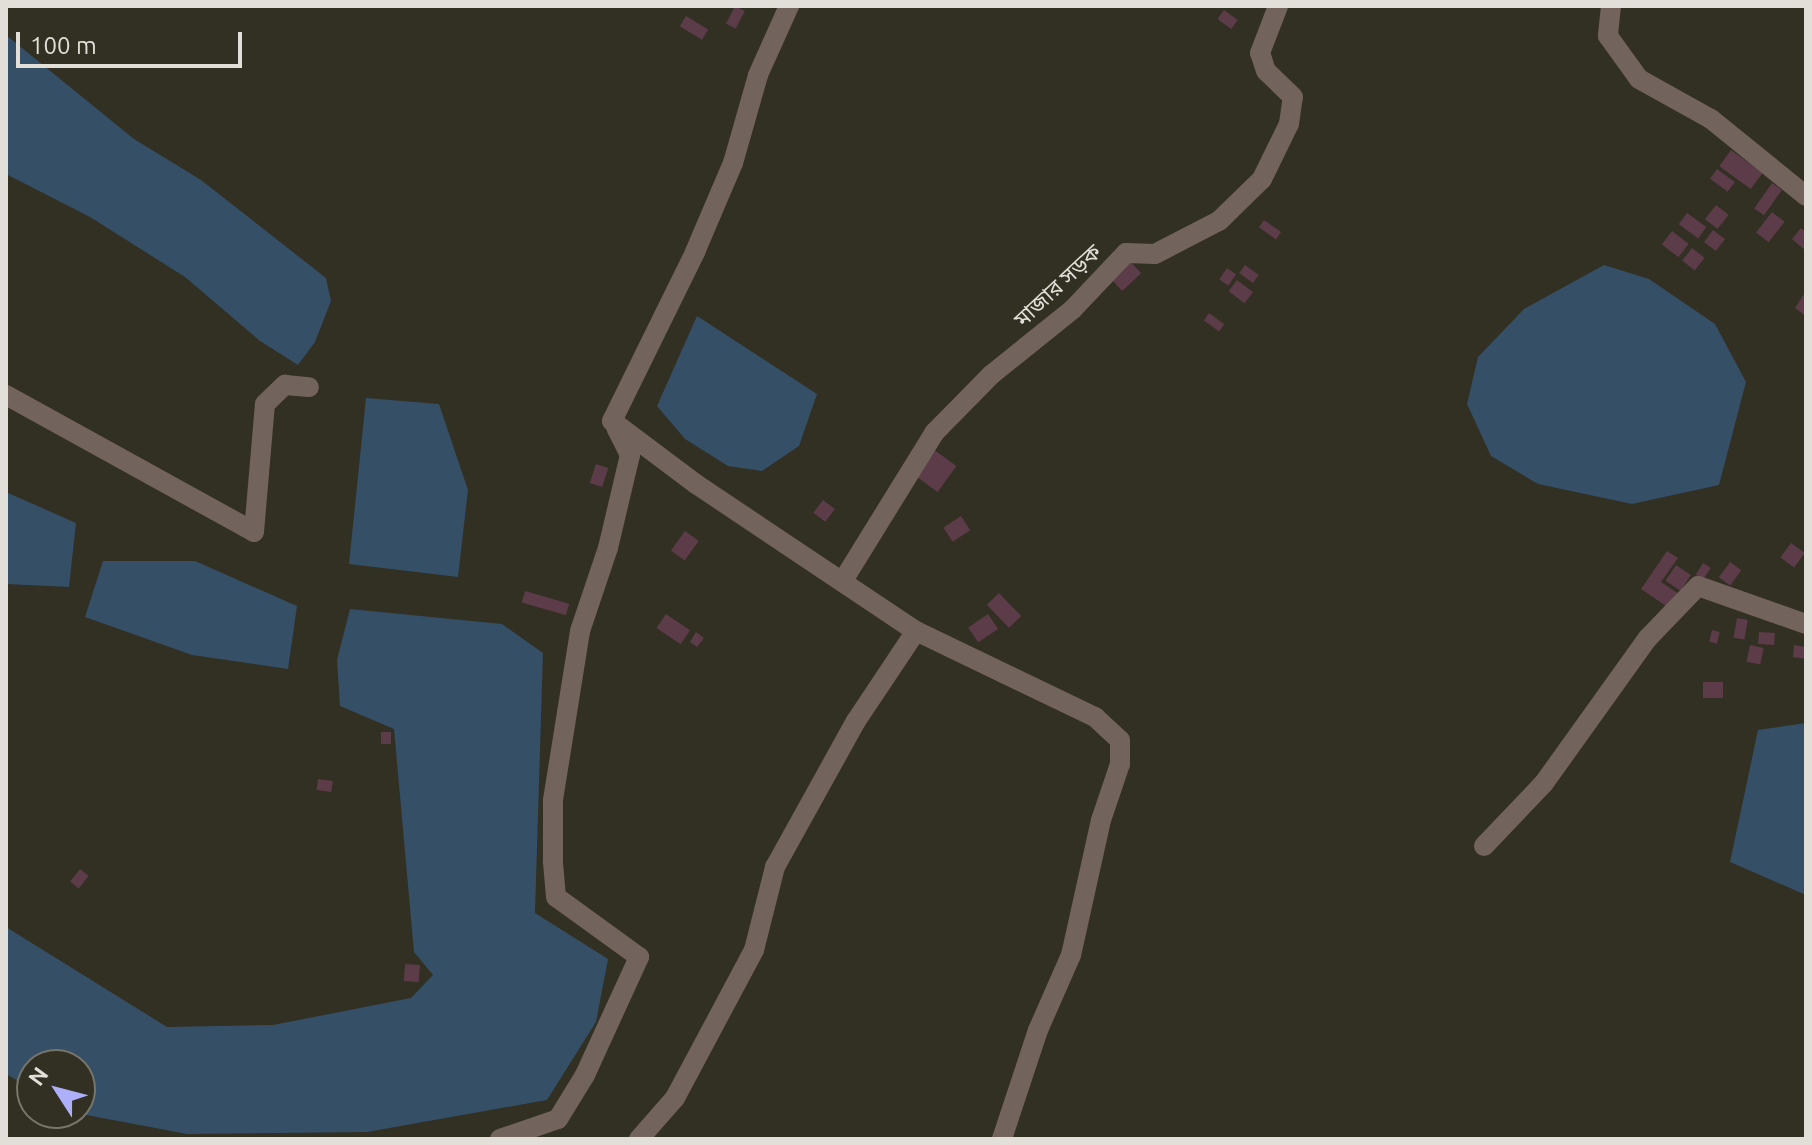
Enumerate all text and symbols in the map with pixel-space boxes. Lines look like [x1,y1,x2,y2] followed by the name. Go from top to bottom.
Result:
[20,16,246,66] scale bar
[30,32,97,59] text: 100 m
[1008,238,1106,332] street label: মাজার সড়ক
[16,1049,96,1129] north arrow
[23,1062,53,1090] text: N

